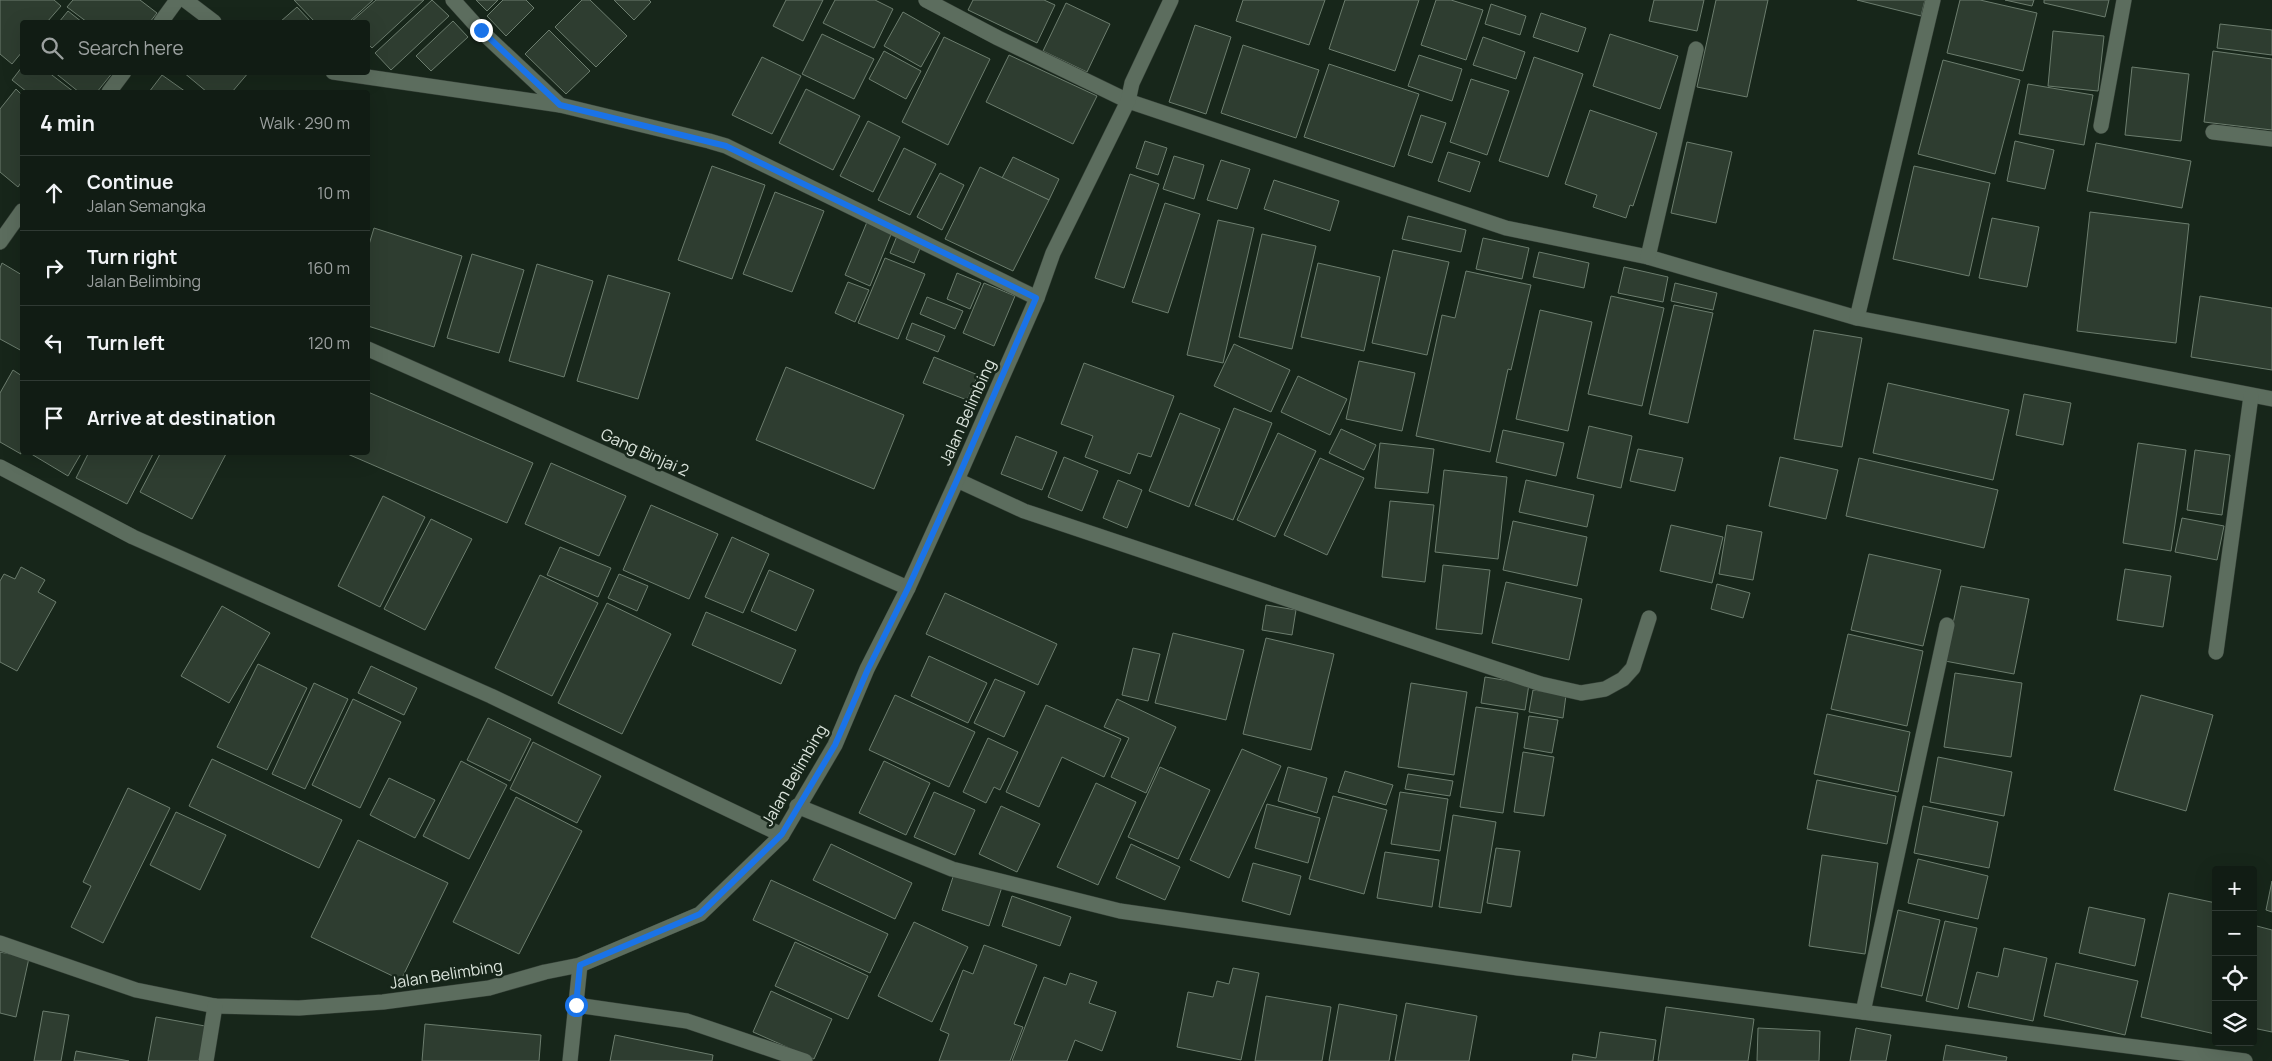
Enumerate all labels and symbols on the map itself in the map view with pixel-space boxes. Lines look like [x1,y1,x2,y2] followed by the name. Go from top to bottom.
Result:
[470,19,493,42] route end
[934,355,1000,469] street label: Jalan Belimbing
[597,423,693,481] street label: Gang Binjai 2
[756,720,832,830] street label: Jalan Belimbing
[388,954,504,994] street label: Jalan Belimbing
[565,994,588,1017] route start

